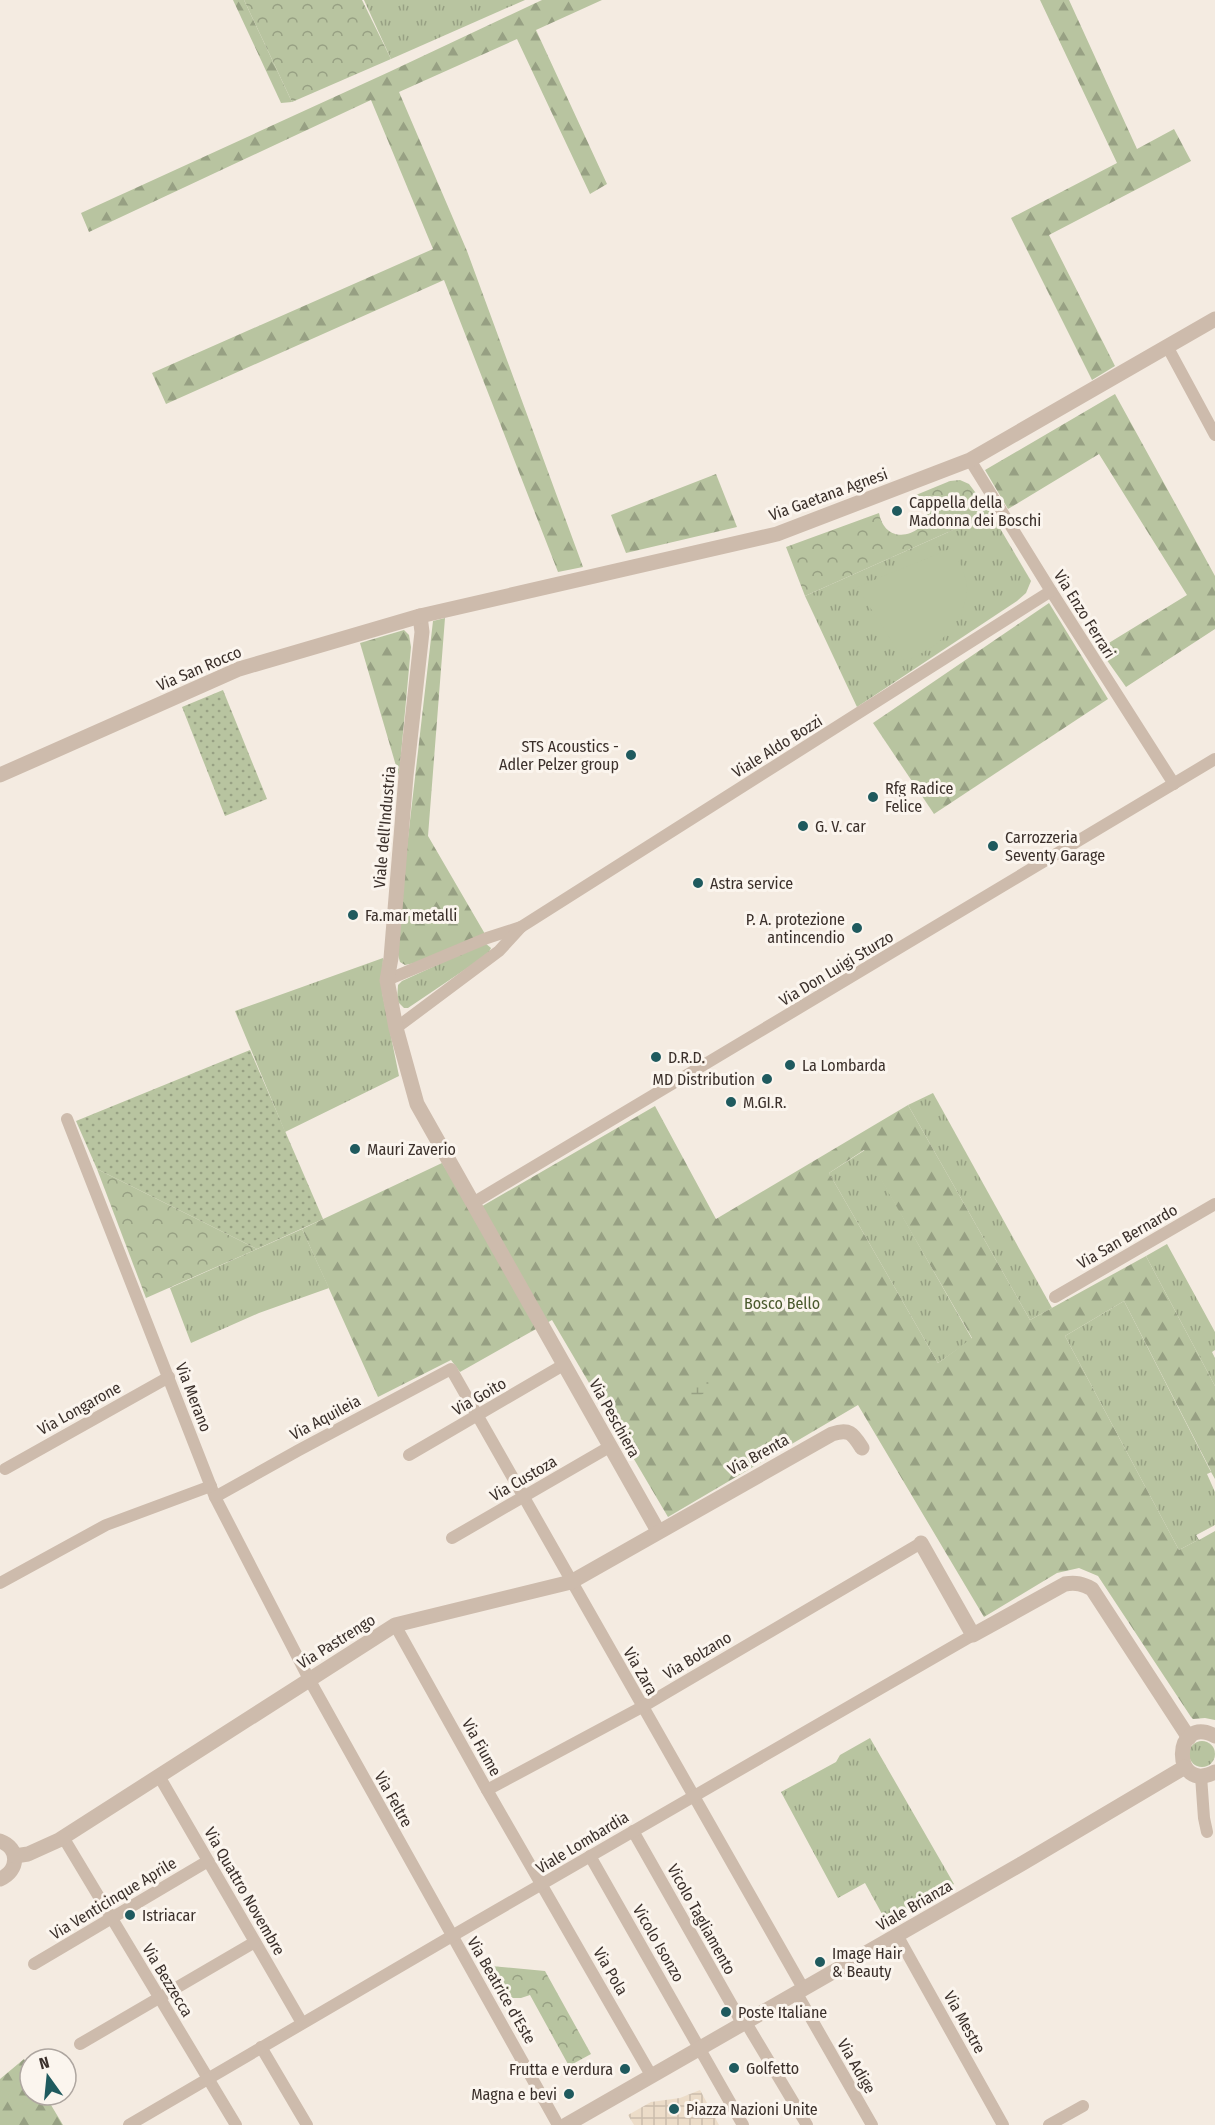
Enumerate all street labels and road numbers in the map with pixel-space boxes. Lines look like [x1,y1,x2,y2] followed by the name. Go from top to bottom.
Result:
[766,464,890,525] street label: Via Gaetana Agnesi
[1050,567,1119,662] street label: Via Enzo Ferrari
[154,642,244,695] street label: Via San Rocco
[729,711,826,782] street label: Viale Aldo Bozzi
[370,765,399,889] street label: Viale dell'Industria
[776,927,897,1010] street label: Via Don Luigi Sturzo
[1074,1200,1181,1273] street label: Via San Bernardo
[172,1360,215,1435] street label: Via Merano
[449,1374,509,1419] street label: Via Goito
[585,1376,644,1461] street label: Via Peschiera
[34,1378,124,1439] street label: Via Longarone
[287,1391,364,1444] street label: Via Aquileia
[724,1430,792,1479] street label: Via Brenta
[486,1452,560,1505] street label: Via Custoza
[294,1610,379,1673] street label: Via Pastrengo
[660,1628,735,1683] street label: Via Bolzano
[619,1644,662,1699] street label: Via Zara
[458,1715,505,1779] street label: Via Fiume
[371,1768,417,1830] street label: Via Feltre
[532,1807,632,1878] street label: Viale Lombardia
[200,1824,289,1959] street label: Via Quattro Novembre
[47,1853,180,1944] street label: Via Venticinque Aprile
[663,1861,740,1978] street label: Vicolo Tagliamento
[873,1876,956,1935] street label: Viale Brianza
[629,1901,688,1985] street label: Vicolo Isonzo
[463,1933,540,2047] street label: Via Beatrice d'Este
[138,1940,197,2020] street label: Via Bezzecca
[589,1944,632,1999] street label: Via Pola
[940,1988,989,2057] street label: Via Mestre
[833,2036,880,2097] street label: Via Adige

